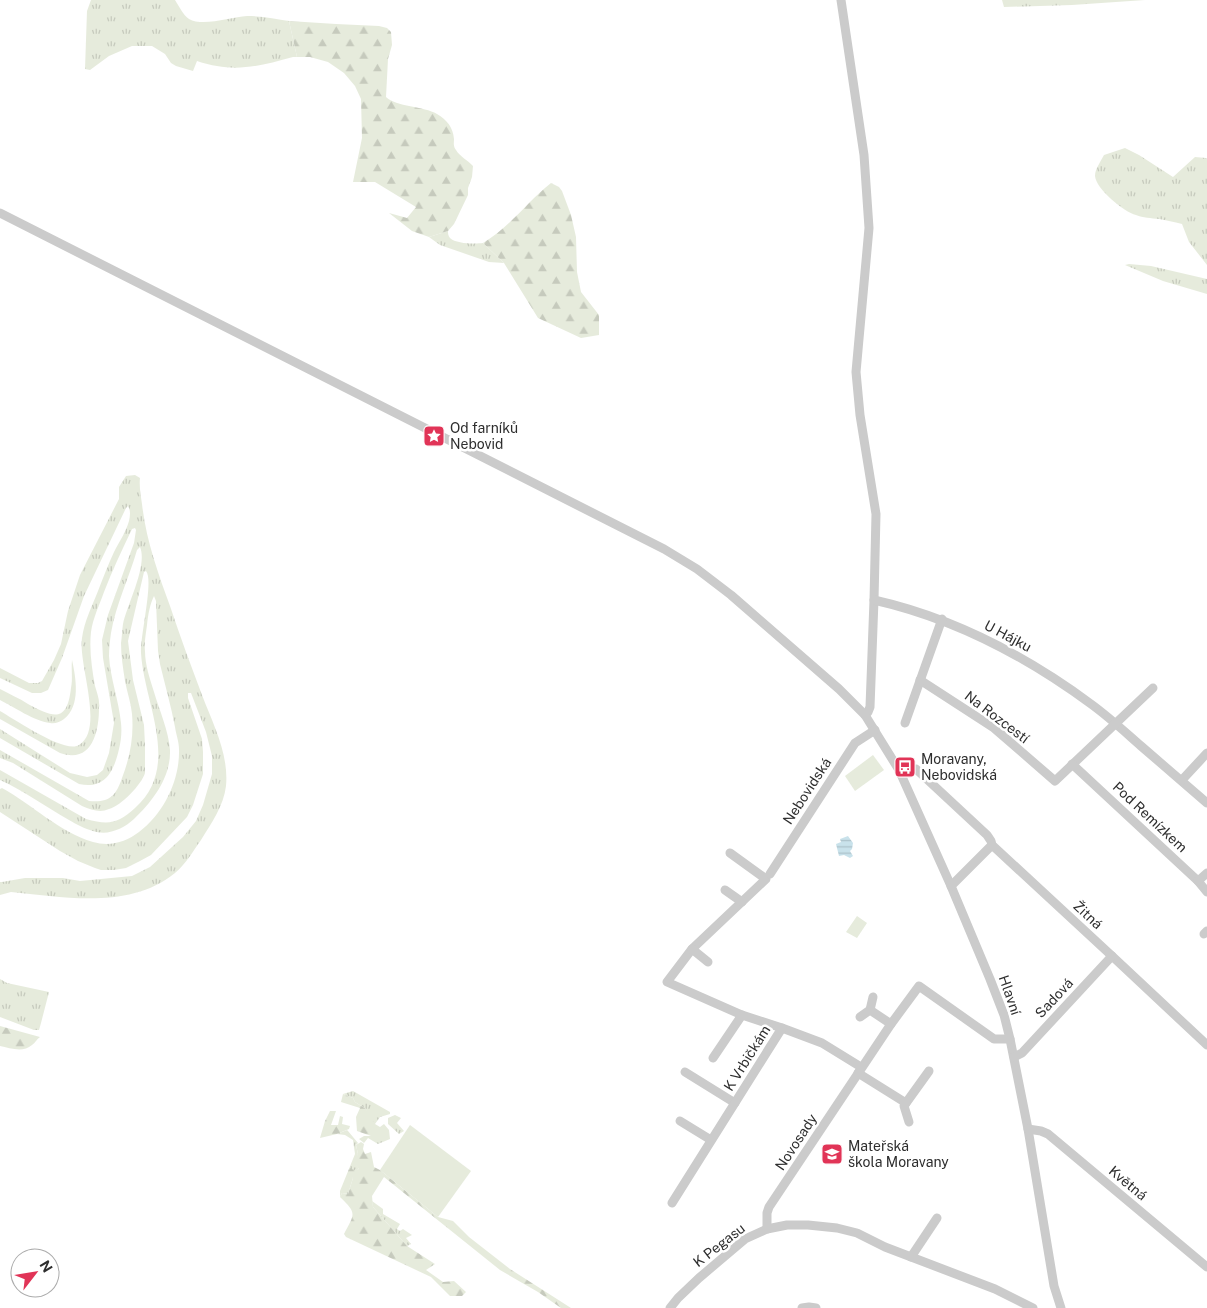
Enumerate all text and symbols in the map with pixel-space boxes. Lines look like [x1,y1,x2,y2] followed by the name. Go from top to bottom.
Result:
[450,420,518,452] place label: Od farníků Nebovid
[422,424,446,448] place icon: Od farníků Nebovid
[982,617,1034,655] street label: U Hájku
[962,688,1033,747] street label: Na Rozcestí
[921,751,997,783] place label: Moravany, Nebovidská
[780,755,834,827] street label: Nebovidská
[893,755,917,779] bus stop icon: Moravany, Nebovidská
[1110,779,1190,855] street label: Pod Remízkem
[1070,897,1106,932] street label: Žitná
[996,973,1024,1018] street label: Hlavní
[1032,975,1076,1021] street label: Sadová
[721,1022,773,1094] street label: K Vrbičkám
[772,1110,820,1173] street label: Novosady
[848,1138,949,1170] place label: Mateřská škola Moravany
[820,1142,844,1166] school or university icon: Mateřská škola Moravany
[1106,1163,1150,1203] street label: Květná
[690,1220,748,1270] street label: K Pegasu
[10,1248,60,1298] north arrow
[36,1257,56,1275] text: N

